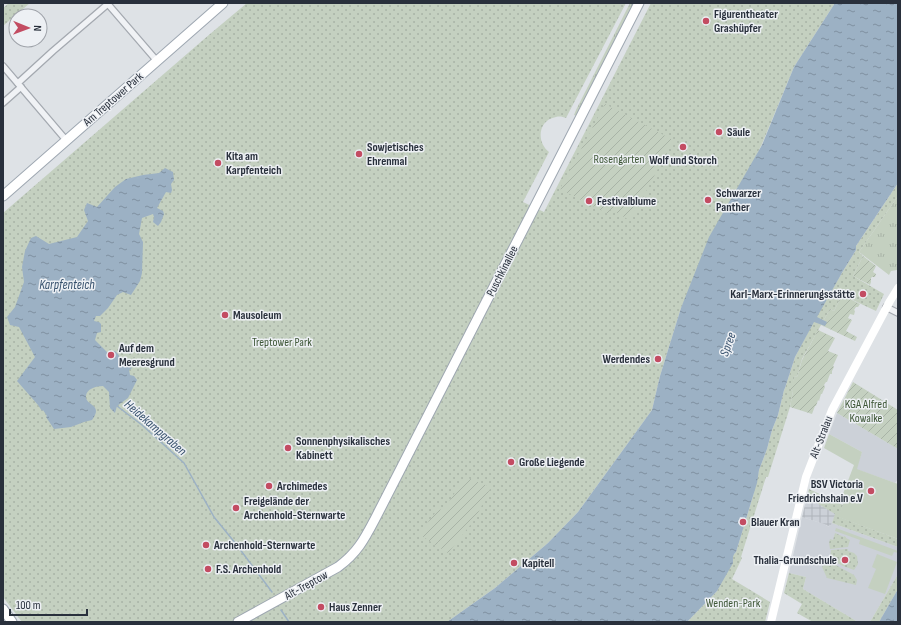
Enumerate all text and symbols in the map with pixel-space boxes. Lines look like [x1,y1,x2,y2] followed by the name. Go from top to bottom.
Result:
[714,7,778,36] place label: Figurentheater Grashüpfer
[8,8,48,48] north arrow
[701,16,711,26] marker: Figurentheater Grashüpfer
[31,25,44,31] text: N
[79,69,147,130] street label: Am Treptower Park
[727,125,750,140] place label: Säule
[714,127,724,137] marker: Säule
[367,140,424,169] place label: Sowjetisches Ehrenmal
[678,142,688,152] marker: Wolf und Storch
[226,149,282,178] place label: Kita am Karpfenteich
[354,149,364,159] marker: Sowjetisches Ehrenmal
[593,152,645,167] park label: Rosengarten
[649,153,717,168] place label: Wolf und Storch
[213,158,223,168] marker: Kita am Karpfenteich
[716,186,761,215] place label: Schwarzer Panther
[597,194,656,209] place label: Festivalblume
[703,195,713,205] marker: Schwarzer Panther
[584,196,594,206] marker: Festivalblume
[483,243,522,299] street label: Puschkinallee
[39,277,95,293] water label: Karpfenteich
[730,287,855,302] place label: Karl-Marx-Erinnerungsstätte
[858,289,868,299] marker: Karl-Marx-Erinnerungsstätte
[233,308,281,323] place label: Mausoleum
[220,310,230,320] marker: Mausoleum
[716,330,740,359] water label: Spree
[252,335,312,350] park label: Treptower Park
[118,341,175,370] place label: Auf dem Meeresgrund
[106,350,116,360] marker: Auf dem Meeresgrund
[603,352,650,367] place label: Werdendes
[653,354,663,364] marker: Werdendes
[121,396,190,460] water label: Heidekampgraben
[845,397,887,426] park label: KGA Alfred Kowalke
[806,414,836,461] street label: Alt-Stralau
[296,434,390,463] place label: Sonnenphysikalisches Kabinett
[283,443,293,453] marker: Sonnenphysikalisches Kabinett
[519,455,585,470] place label: Große Liegende
[506,457,516,467] marker: Große Liegende
[788,477,863,506] place label: BSV Victoria Friedrichshain e.V
[276,479,328,494] place label: Archimedes
[264,481,274,491] marker: Archimedes
[866,486,876,496] marker: BSV Victoria Friedrichshain e.V
[243,494,345,523] place label: Freigelände der Archenhold-Sternwarte
[231,503,241,513] marker: Freigelände der Archenhold-Sternwarte
[751,515,800,530] place label: Blauer Kran
[738,517,748,527] marker: Blauer Kran
[213,538,315,553] place label: Archenhold-Sternwarte
[201,540,211,550] marker: Archenhold-Sternwarte
[753,553,837,568] place label: Thalia-Grundschule
[840,555,850,565] marker: Thalia-Grundschule
[522,556,554,571] place label: Kapitell
[509,558,519,568] marker: Kapitell
[216,562,281,577] place label: F.S. Archenhold
[203,564,213,574] marker: F.S. Archenhold
[281,567,331,604] street label: Alt-Treptow
[10,591,87,617] scale bar
[706,596,761,611] park label: Wenden-Park
[16,598,41,613] text: 100 m
[329,600,382,615] place label: Haus Zenner
[316,602,326,612] marker: Haus Zenner

